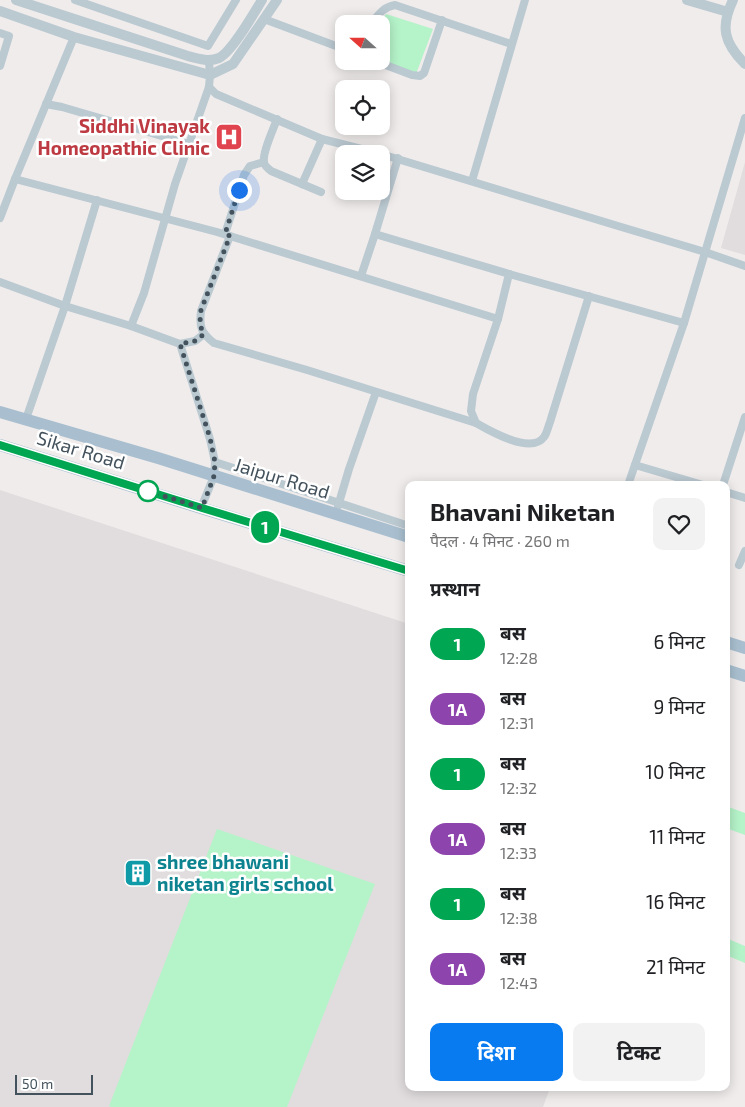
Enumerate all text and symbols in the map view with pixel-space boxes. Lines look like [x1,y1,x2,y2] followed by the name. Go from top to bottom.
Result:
[335,15,390,70] north arrow
[335,15,390,200] map controls
[335,80,390,135] button: locate
[38,114,210,159] place label: Siddhi Vinayak Homeopathic Clinic
[214,122,244,152] hospital icon: Siddhi Vinayak Homeopathic Clinic
[335,145,390,200] button: layers
[227,178,252,203] your location
[34,425,128,474] street label: Sikar Road
[232,452,333,503] street label: Jaipur Road
[137,480,159,502] unlabelled marker
[430,497,615,526] text: Bhavani Niketan
[653,498,705,550] button: heart
[249,511,281,543] line badge: 1
[261,516,269,538] text: 1
[430,531,570,550] text: पैदल · 4 मिनट · 260 m
[430,577,480,600] text: प्रस्थान
[500,621,526,644] text: बस
[653,630,705,653] text: 6 मिनट
[454,633,461,655] text: 1
[500,648,538,667] text: 12:28
[500,686,526,709] text: बस
[653,695,705,718] text: 9 मिनट
[448,698,467,720] text: 1A
[500,713,534,732] text: 12:31
[500,751,526,774] text: बस
[645,760,705,783] text: 10 मिनट
[454,763,461,785] text: 1
[500,778,537,797] text: 12:32
[500,816,526,839] text: बस
[649,825,705,848] text: 11 मिनट
[448,828,467,850] text: 1A
[500,843,537,862] text: 12:33
[157,850,334,895] place label: shree bhawani niketan girls school
[123,858,153,888] building icon: shree bhawani niketan girls school
[500,881,526,904] text: बस
[646,890,705,913] text: 16 मिनट
[454,893,461,915] text: 1
[500,908,538,927] text: 12:38
[500,946,526,969] text: बस
[646,955,705,978] text: 21 मिनट
[448,958,467,980] text: 1A
[500,973,538,992] text: 12:43
[430,1023,563,1081] button: दिशा
[573,1023,705,1081] button: टिकट
[15,1072,92,1095] scale bar
[22,1075,53,1092] text: 50 m

